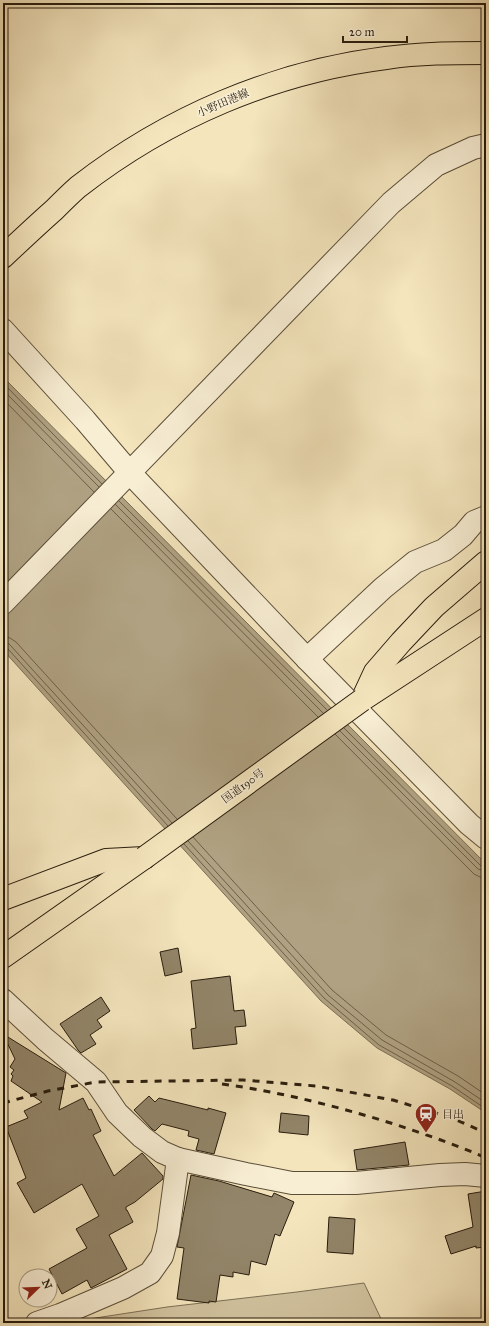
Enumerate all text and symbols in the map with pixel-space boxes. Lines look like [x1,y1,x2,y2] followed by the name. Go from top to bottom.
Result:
[343,18,407,44] scale bar
[349,25,375,39] text: 20 m
[195,86,251,120] street label: 小野田港線
[219,766,267,806] street label: 国道190号
[413,1101,439,1134] station icon: 目出
[442,1108,464,1121] place label: 目出
[18,1268,58,1308] north arrow
[39,1277,55,1292] text: N

